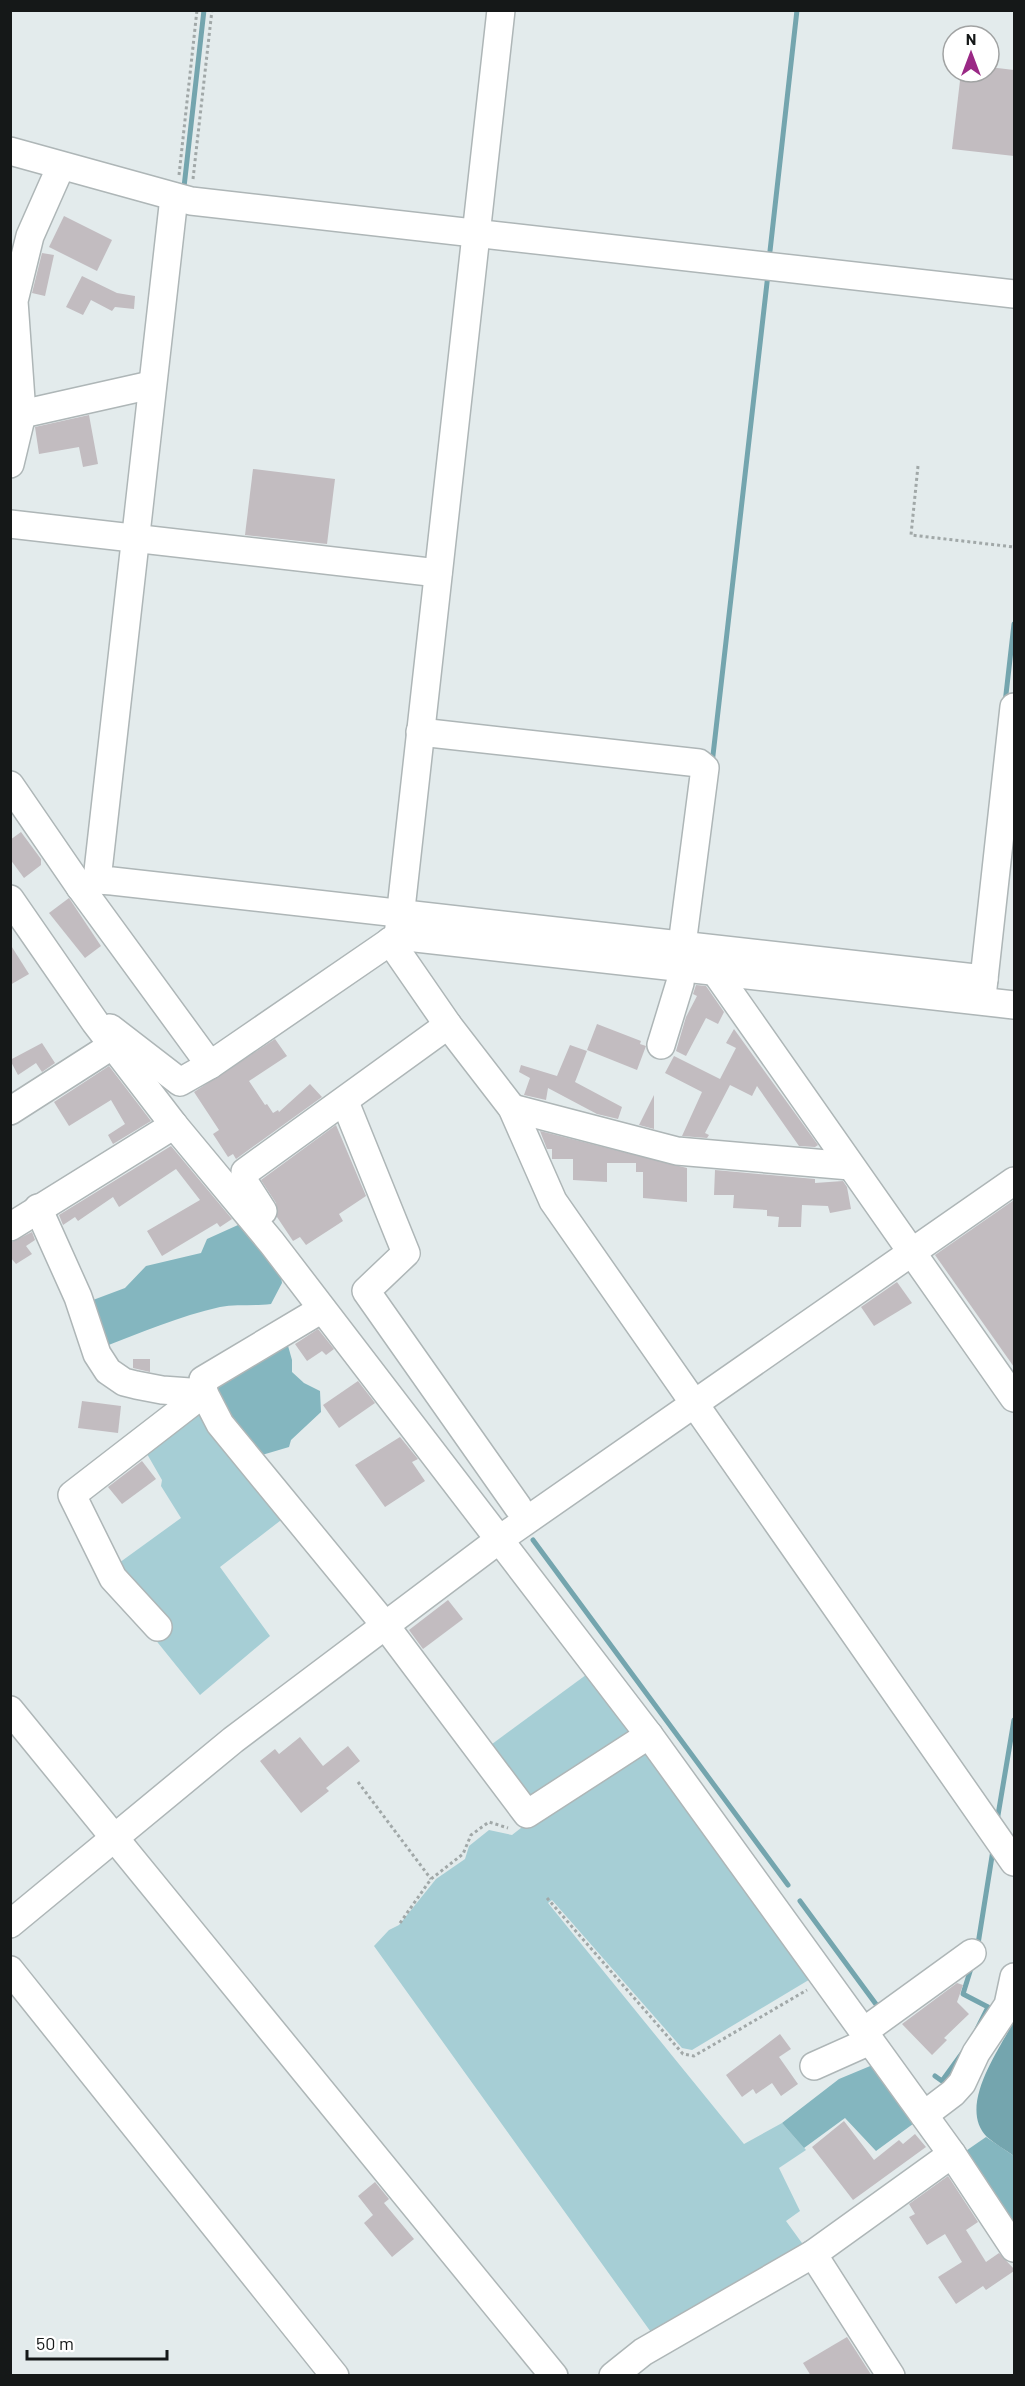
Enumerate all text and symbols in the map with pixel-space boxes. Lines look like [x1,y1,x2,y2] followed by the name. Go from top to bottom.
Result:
[941,24,1001,84] north arrow
[966,29,976,48] text: N
[27,2323,166,2361] scale bar
[36,2332,74,2354] text: 50 m

